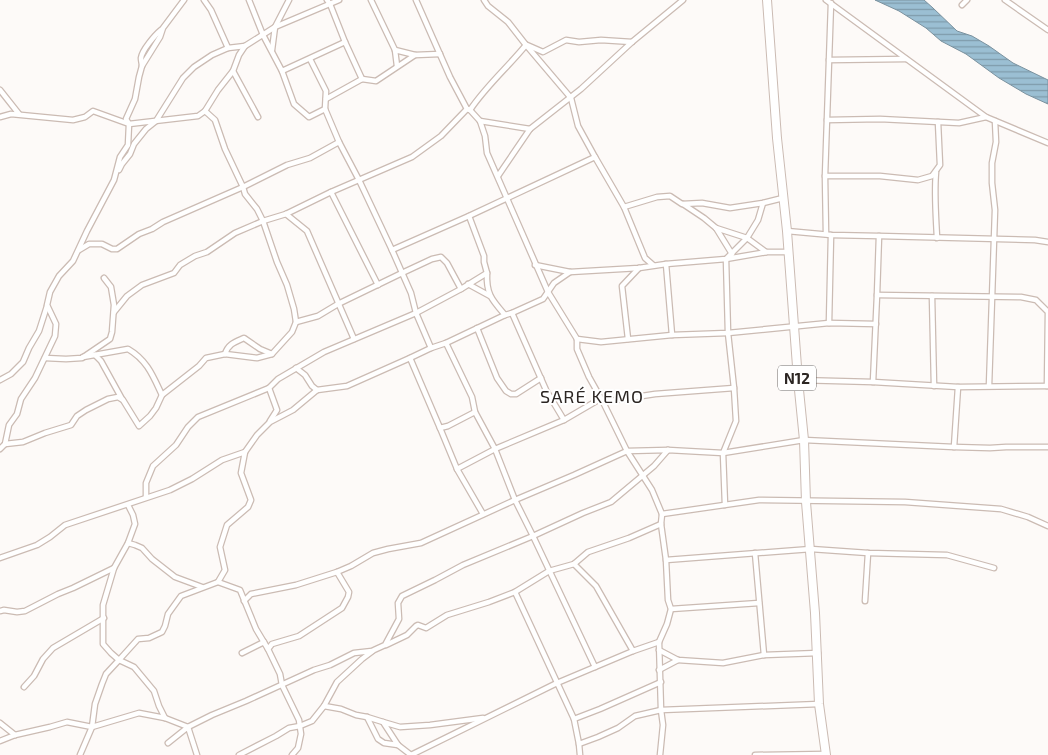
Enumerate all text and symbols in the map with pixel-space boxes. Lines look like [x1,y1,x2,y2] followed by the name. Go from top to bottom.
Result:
[778,366,816,390] road number: N12
[540,385,644,407] district label: SARÉ KEMO

